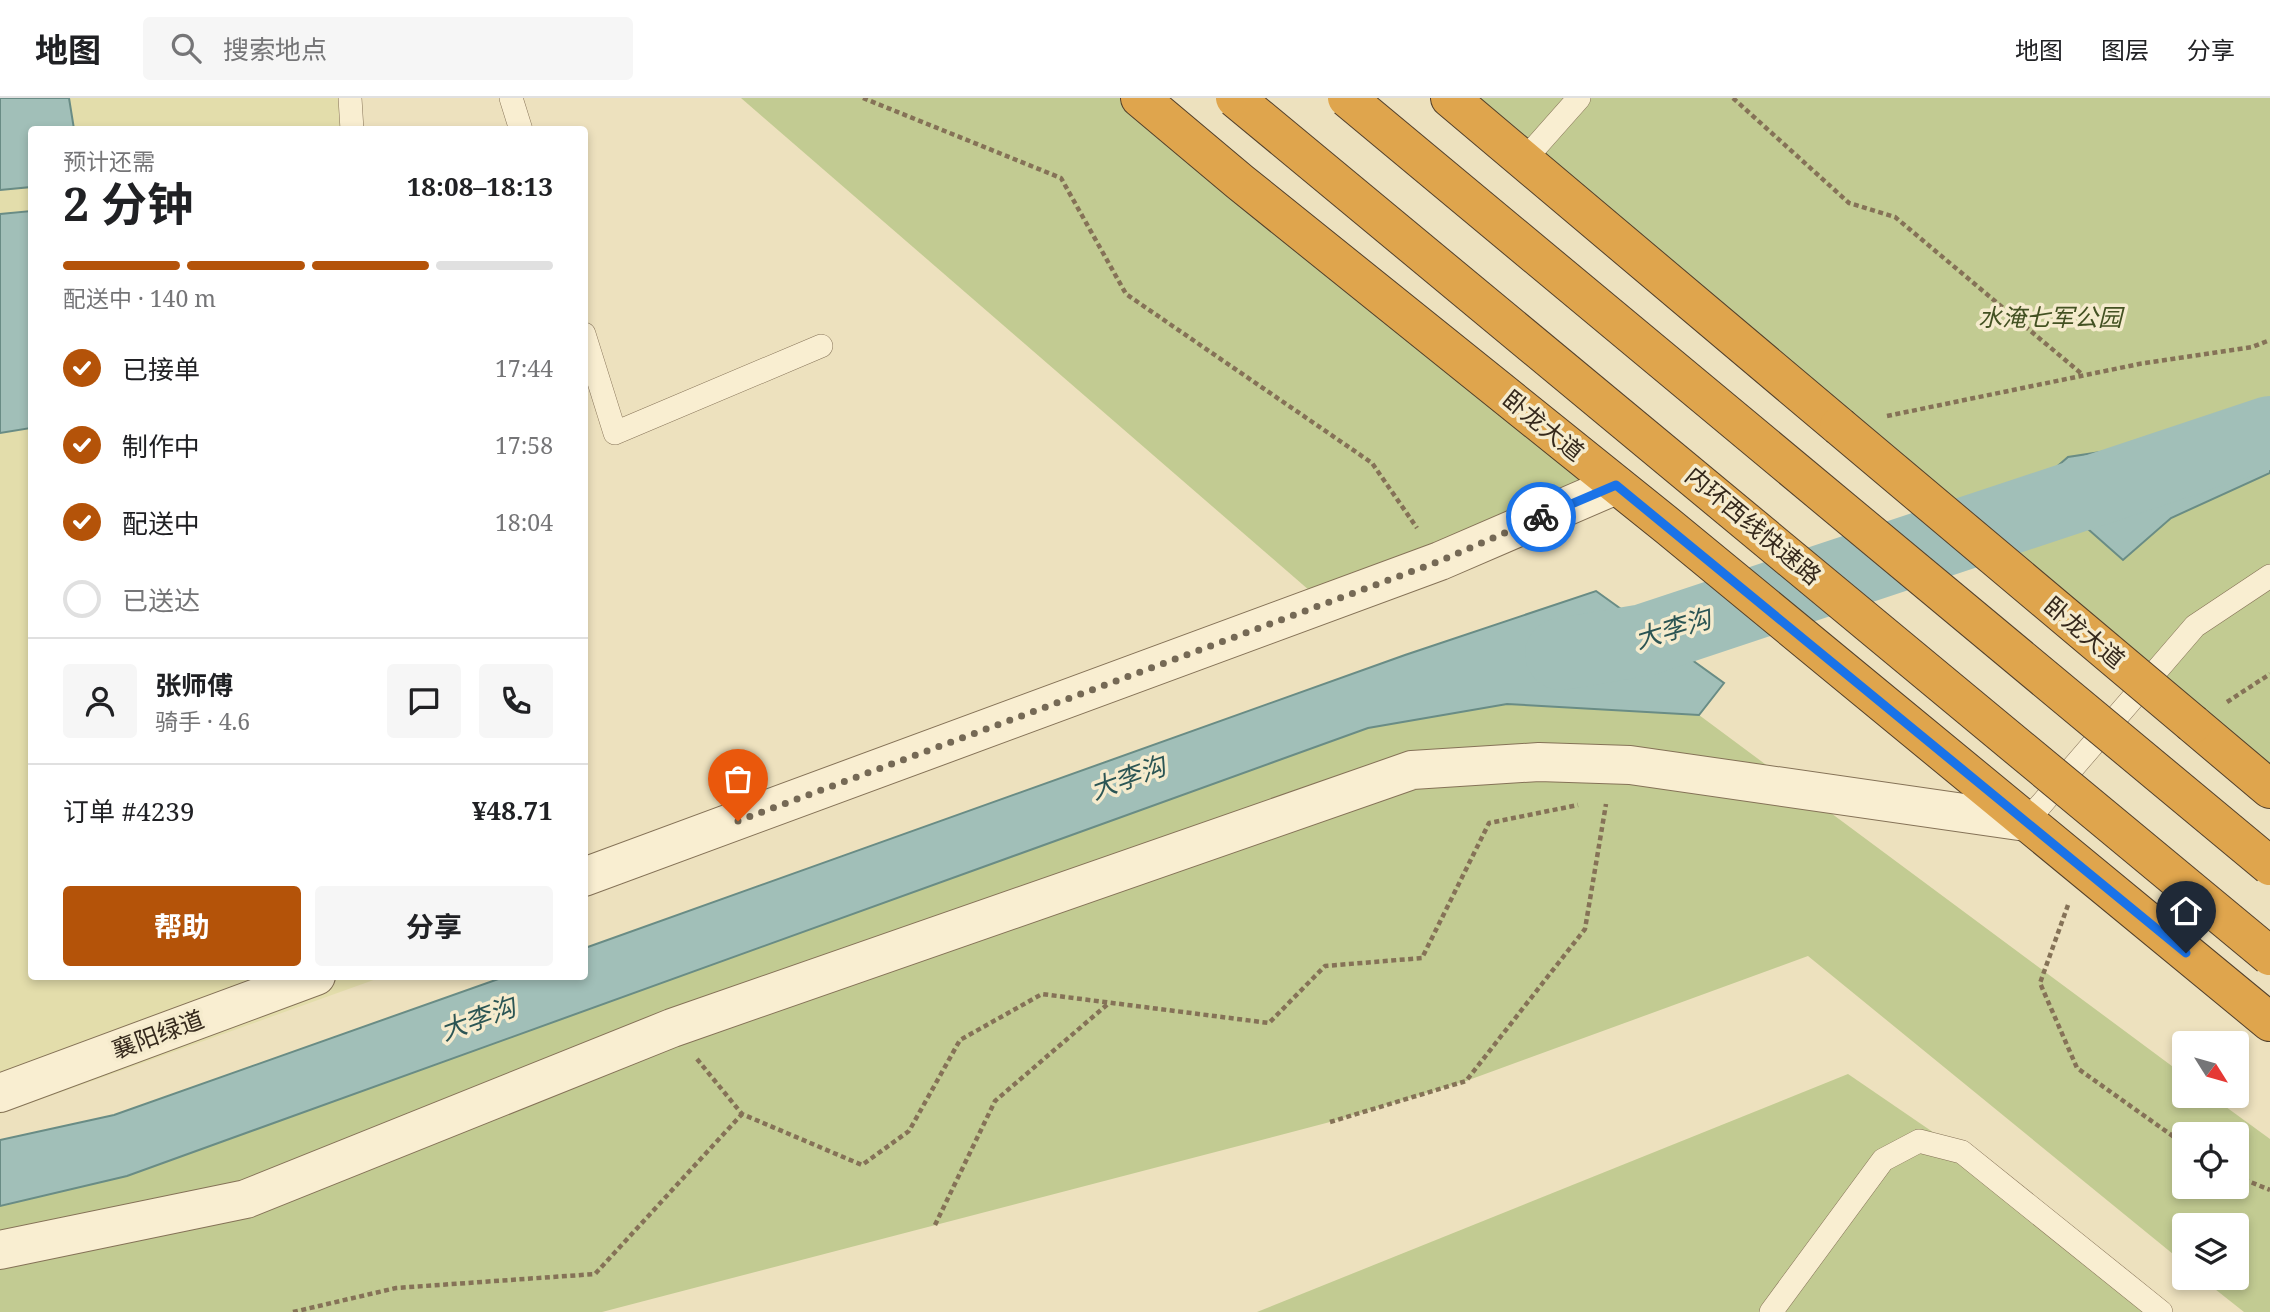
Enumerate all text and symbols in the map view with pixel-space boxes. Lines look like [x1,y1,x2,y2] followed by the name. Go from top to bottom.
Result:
[143,17,633,80] search box
[35,27,101,72] text: 地图
[167,29,205,67] icon: search
[223,31,327,67] text: 搜索地点
[2015,33,2063,66] text: 地图
[2101,33,2149,66] text: 图层
[2187,33,2235,66] text: 分享
[63,145,155,177] text: 预计还需
[407,168,553,204] text: 18:08–18:13
[63,172,193,234] text: 2 分钟
[63,282,216,314] text: 配送中 · 140 m
[1978,300,2125,333] park label: 水淹七军公园
[63,349,101,387] icon: check
[122,351,200,387] text: 已接单
[495,352,553,384] text: 17:44
[1496,382,1592,468] street label: 卧龙大道
[63,426,101,464] icon: check
[122,428,200,464] text: 制作中
[495,429,553,461] text: 17:58
[1679,458,1829,591] street label: 内环西线快速路
[1506,482,1576,552] courier
[1522,498,1560,536] icon: bike
[63,503,101,541] icon: check
[122,505,200,541] text: 配送中
[495,506,553,538] text: 18:04
[122,582,200,618] text: 已送达
[2038,588,2132,675] street label: 卧龙大道
[1630,599,1718,657] water label: 大李沟
[63,664,137,738] button: person
[387,664,461,738] button: chat
[479,664,553,738] button: phone
[155,667,233,703] text: 张师傅
[155,705,250,737] text: 骑手 · 4.6
[1085,746,1173,807] water label: 大李沟
[708,749,768,821] pin
[719,760,757,798] icon: bag
[472,792,553,828] text: ¥48.71
[63,793,194,829] text: 订单 #4239
[2156,881,2216,953] pin
[63,886,301,966] button: 帮助
[315,886,553,966] button: 分享
[2167,892,2205,930] icon: home
[435,987,523,1048] water label: 大李沟
[107,1002,208,1066] street label: 襄阳绿道
[2172,1031,2249,1108] north arrow
[2172,1031,2249,1290] map controls
[2172,1122,2249,1199] button: locate
[2172,1213,2249,1290] button: layers

